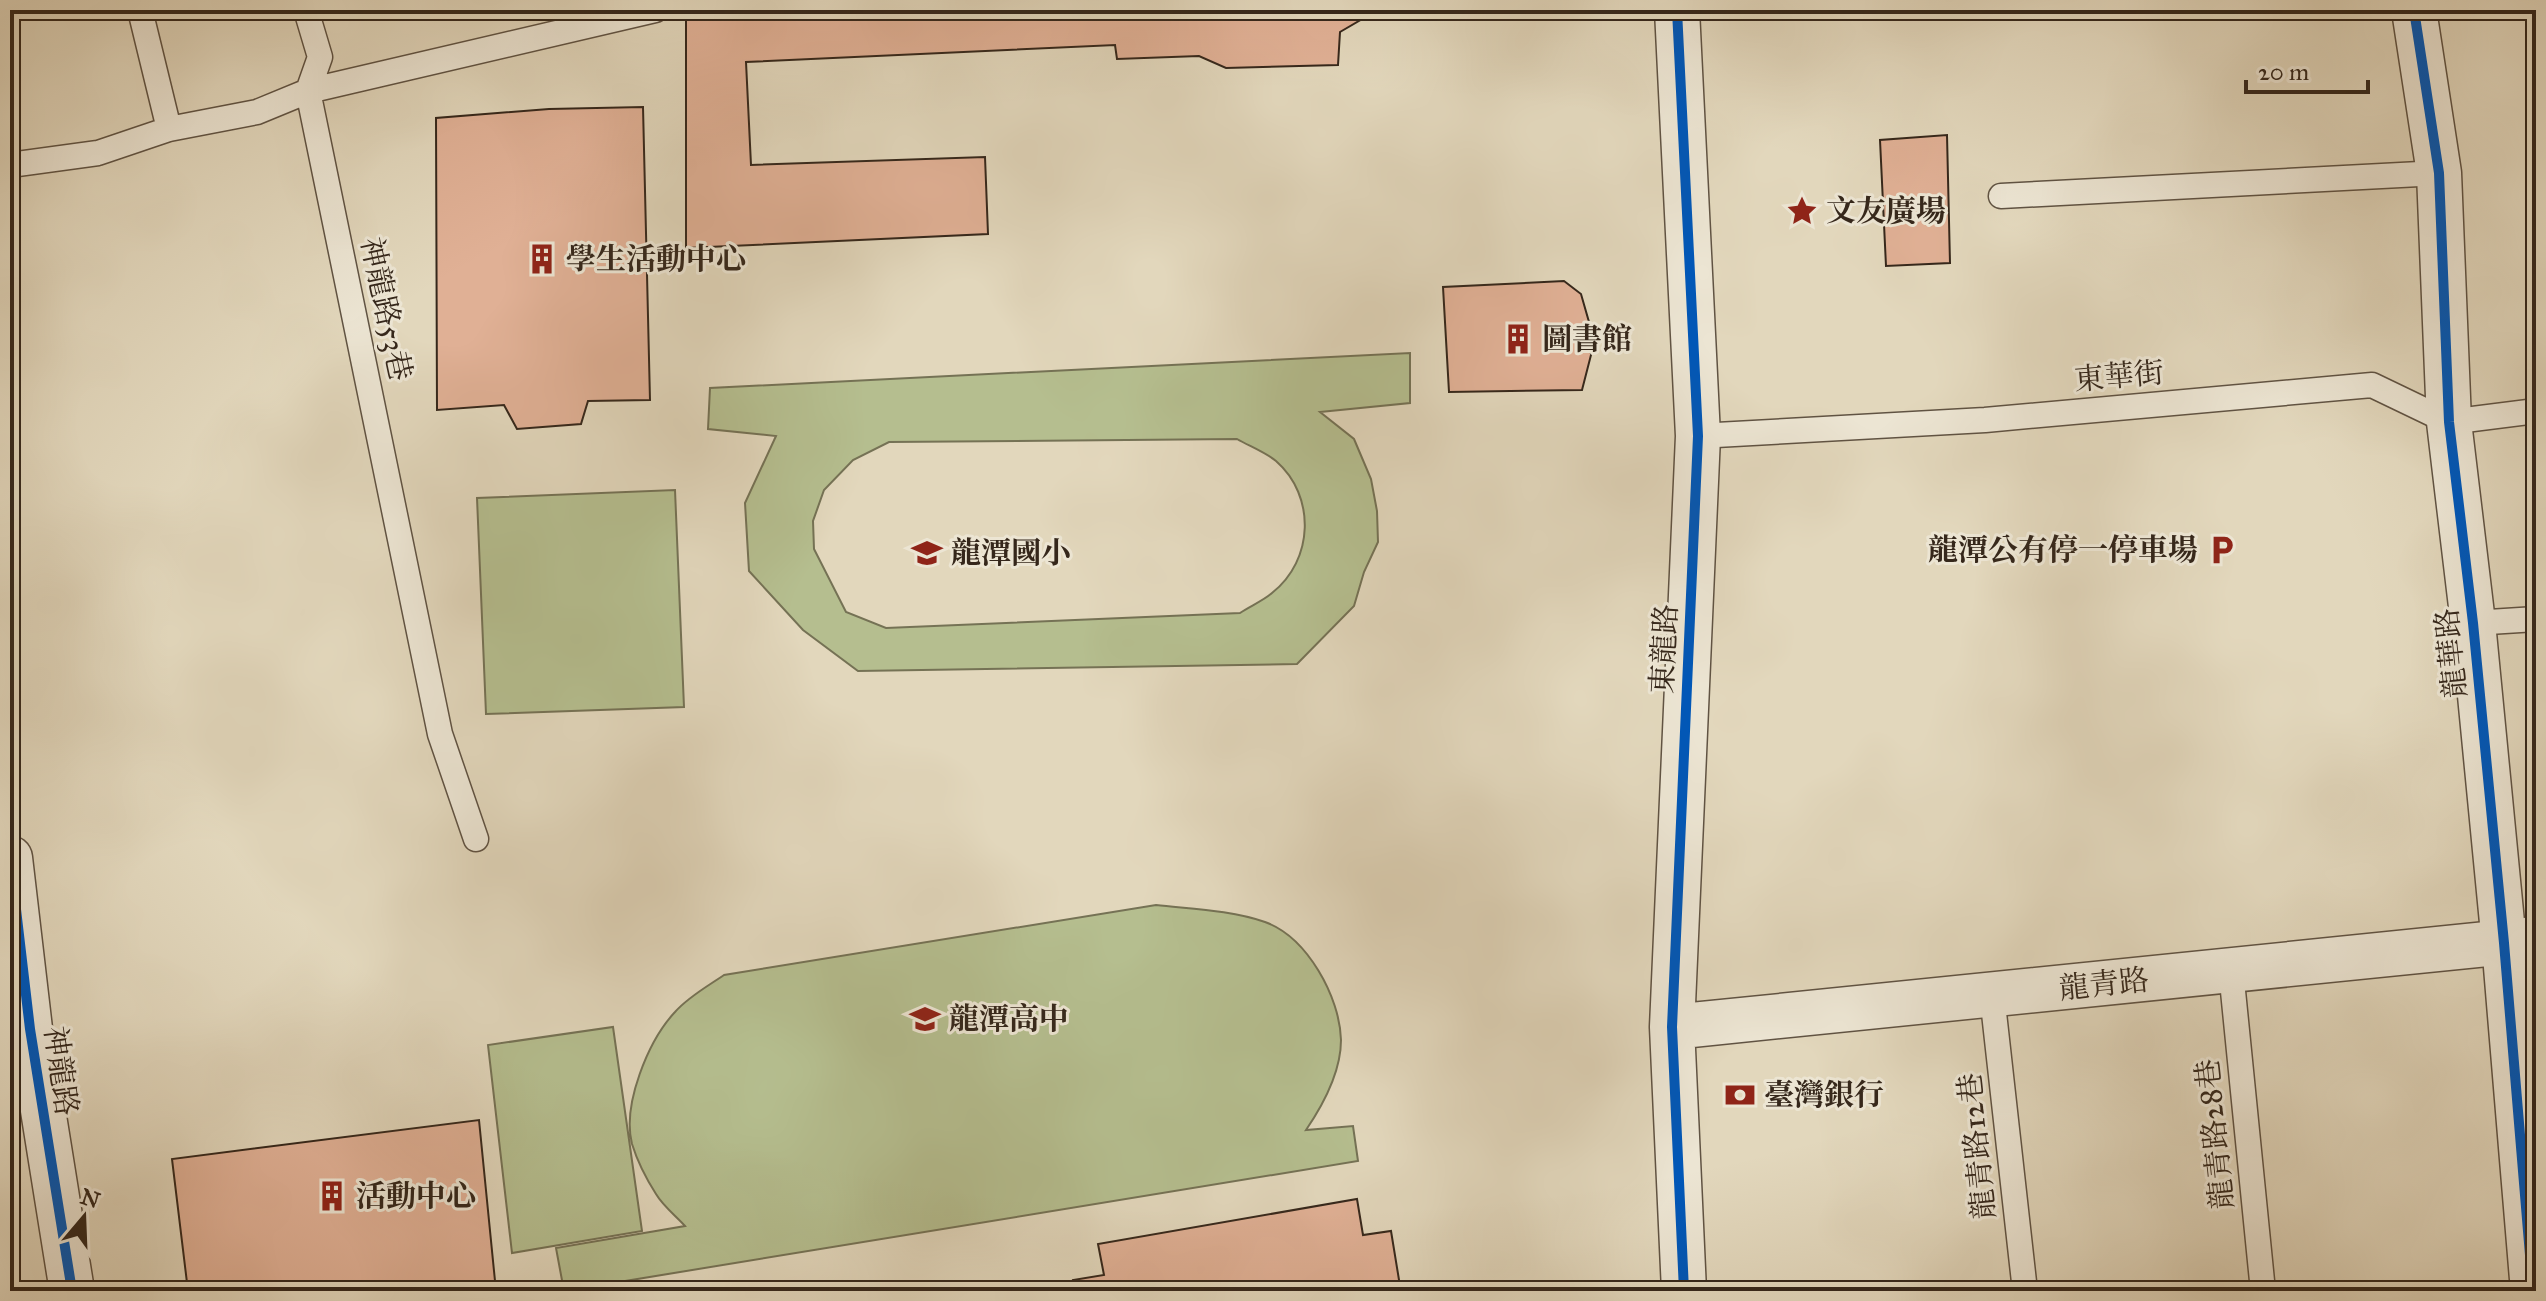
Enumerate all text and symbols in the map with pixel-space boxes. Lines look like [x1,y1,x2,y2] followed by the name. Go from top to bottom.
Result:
[2246,44,2368,94] scale bar
[2258,57,2309,87] text: 20 m
[1826,193,1946,229] place label: 文友廣場
[1785,194,1819,228] place icon: 文友廣場
[353,234,419,384] street label: 神龍路53巷
[566,241,746,277] place label: 學生活動中心
[525,242,559,276] building icon: 學生活動中心
[1542,321,1632,357] place label: 圖書館
[1501,322,1535,356] building icon: 圖書館
[2073,354,2165,398] street label: 東華街
[1928,532,2198,568] place label: 龍潭公有停一停車場
[2205,533,2239,567] parking icon: 龍潭公有停一停車場
[951,535,1071,571] place label: 龍潭國小
[910,536,944,570] school or university icon: 龍潭國小
[1644,603,1684,695] street label: 東龍路
[2428,606,2474,700] street label: 龍華路
[2057,961,2151,1007] street label: 龍青路
[949,1001,1069,1037] place label: 龍潭高中
[908,1002,942,1036] school or university icon: 龍潭高中
[37,1024,85,1118] street label: 神龍路
[2189,1057,2241,1211] street label: 龍青路28巷
[1951,1071,2003,1221] street label: 龍青路12巷
[1764,1077,1884,1113] place label: 臺灣銀行
[1723,1078,1757,1112] bank icon: 臺灣銀行
[44,1177,124,1257] north arrow
[356,1178,476,1214] place label: 活動中心
[315,1179,349,1213] building icon: 活動中心
[77,1183,104,1214] text: N

